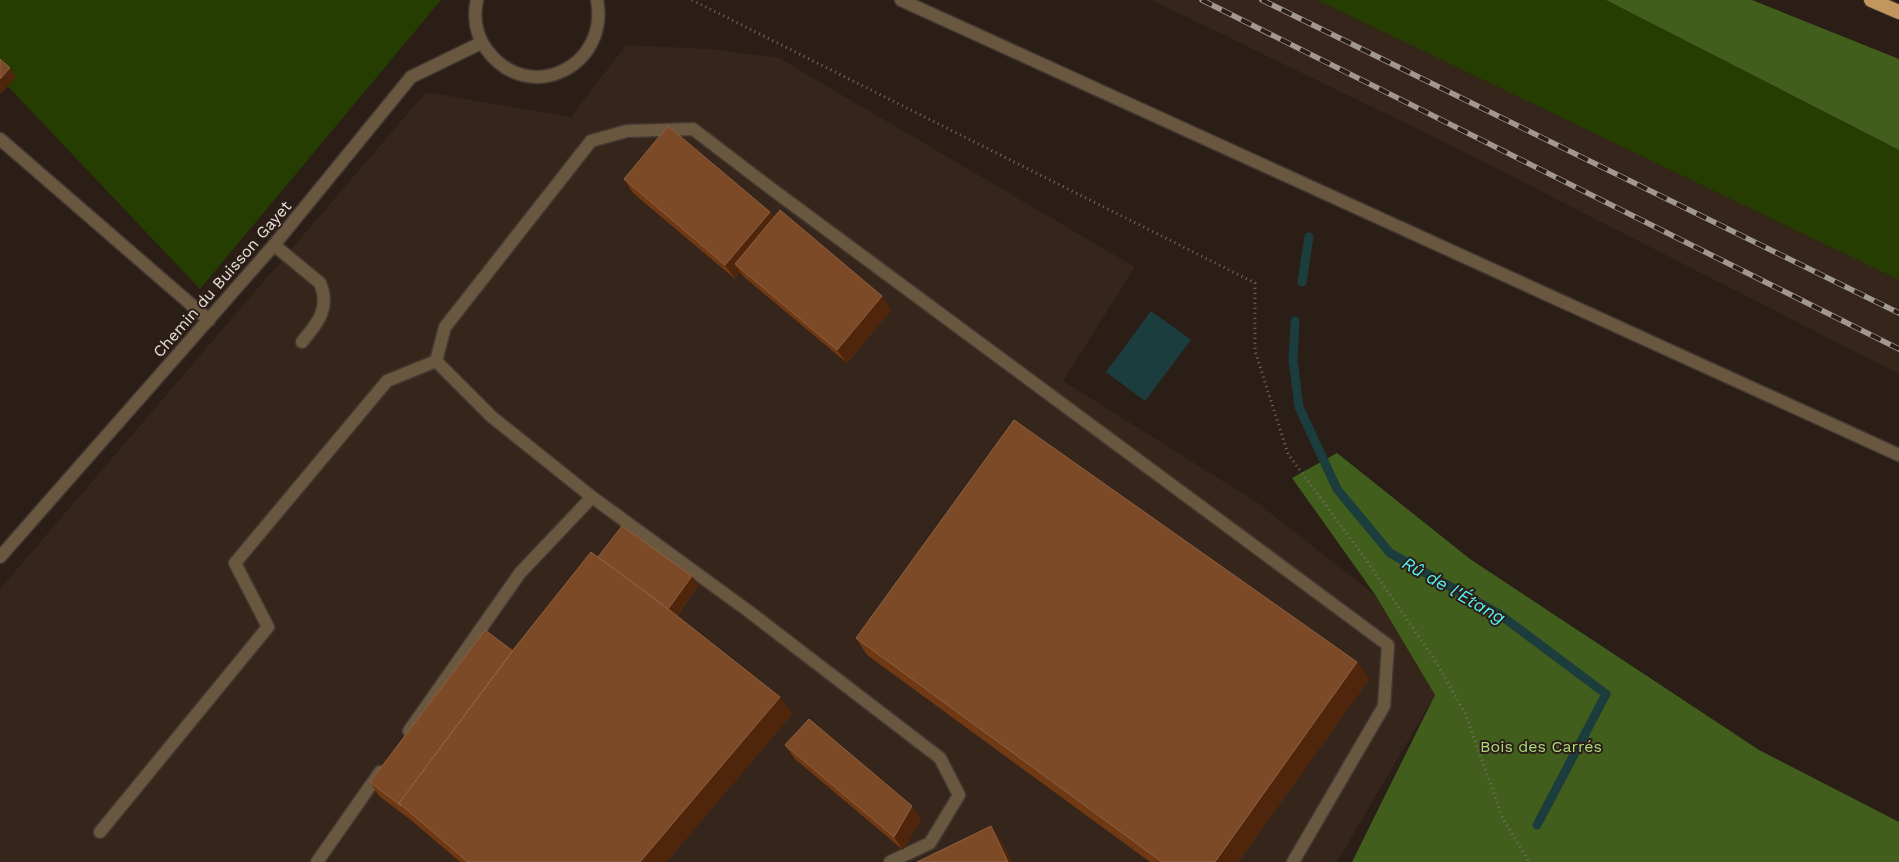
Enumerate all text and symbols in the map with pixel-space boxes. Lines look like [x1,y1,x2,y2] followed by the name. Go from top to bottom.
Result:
[149,197,295,361] street label: Chemin du Buisson Gayet
[1399,552,1509,628] water label: Rû de l'Étang
[1480,737,1602,756] park label: Bois des Carrés

